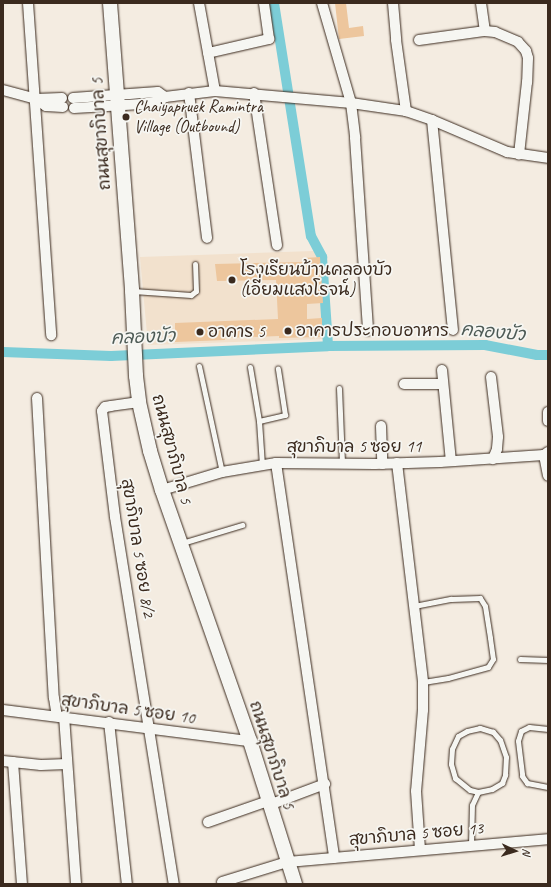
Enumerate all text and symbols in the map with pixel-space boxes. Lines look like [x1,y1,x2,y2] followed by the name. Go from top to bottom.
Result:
[87,77,115,191] street label: ถนนสุขาภิบาล 5
[134,97,263,137] place label: Chaiyapruek Ramintra Village (Outbound)
[121,112,131,122] marker: Chaiyapruek Ramintra Village (Outbound)
[240,260,392,300] place label: โรงเรียนบ้านคลองบัว (เอี่ยมแสงโรจน์)
[227,275,237,285] marker: โรงเรียนบ้านคลองบัว (เอี่ยมแสงโรจน์)
[460,318,526,346] water label: คลองบัว
[296,321,449,341] place label: อาคารประกอบอาหาร
[208,322,265,342] place label: อาคาร 5
[111,325,175,349] water label: คลองบัว
[283,326,293,336] marker: อาคารประกอบอาหาร
[195,327,205,337] marker: อาคาร 5
[148,392,196,506] street label: ถนนสุขาภิบาล 5
[287,437,421,457] street label: สุขาภิบาล 5 ซอย 11
[117,477,159,619] street label: สุขาภิบาล 5 ซอย 8/2
[60,690,196,728] street label: สุขาภิบาล 5 ซอย 10
[245,698,299,812] street label: ถนนสุขาภิบาล 5
[348,818,484,850] street label: สุขาภิบาล 5 ซอย 13
[495,831,535,871] north arrow
[520,848,534,856] text: N

